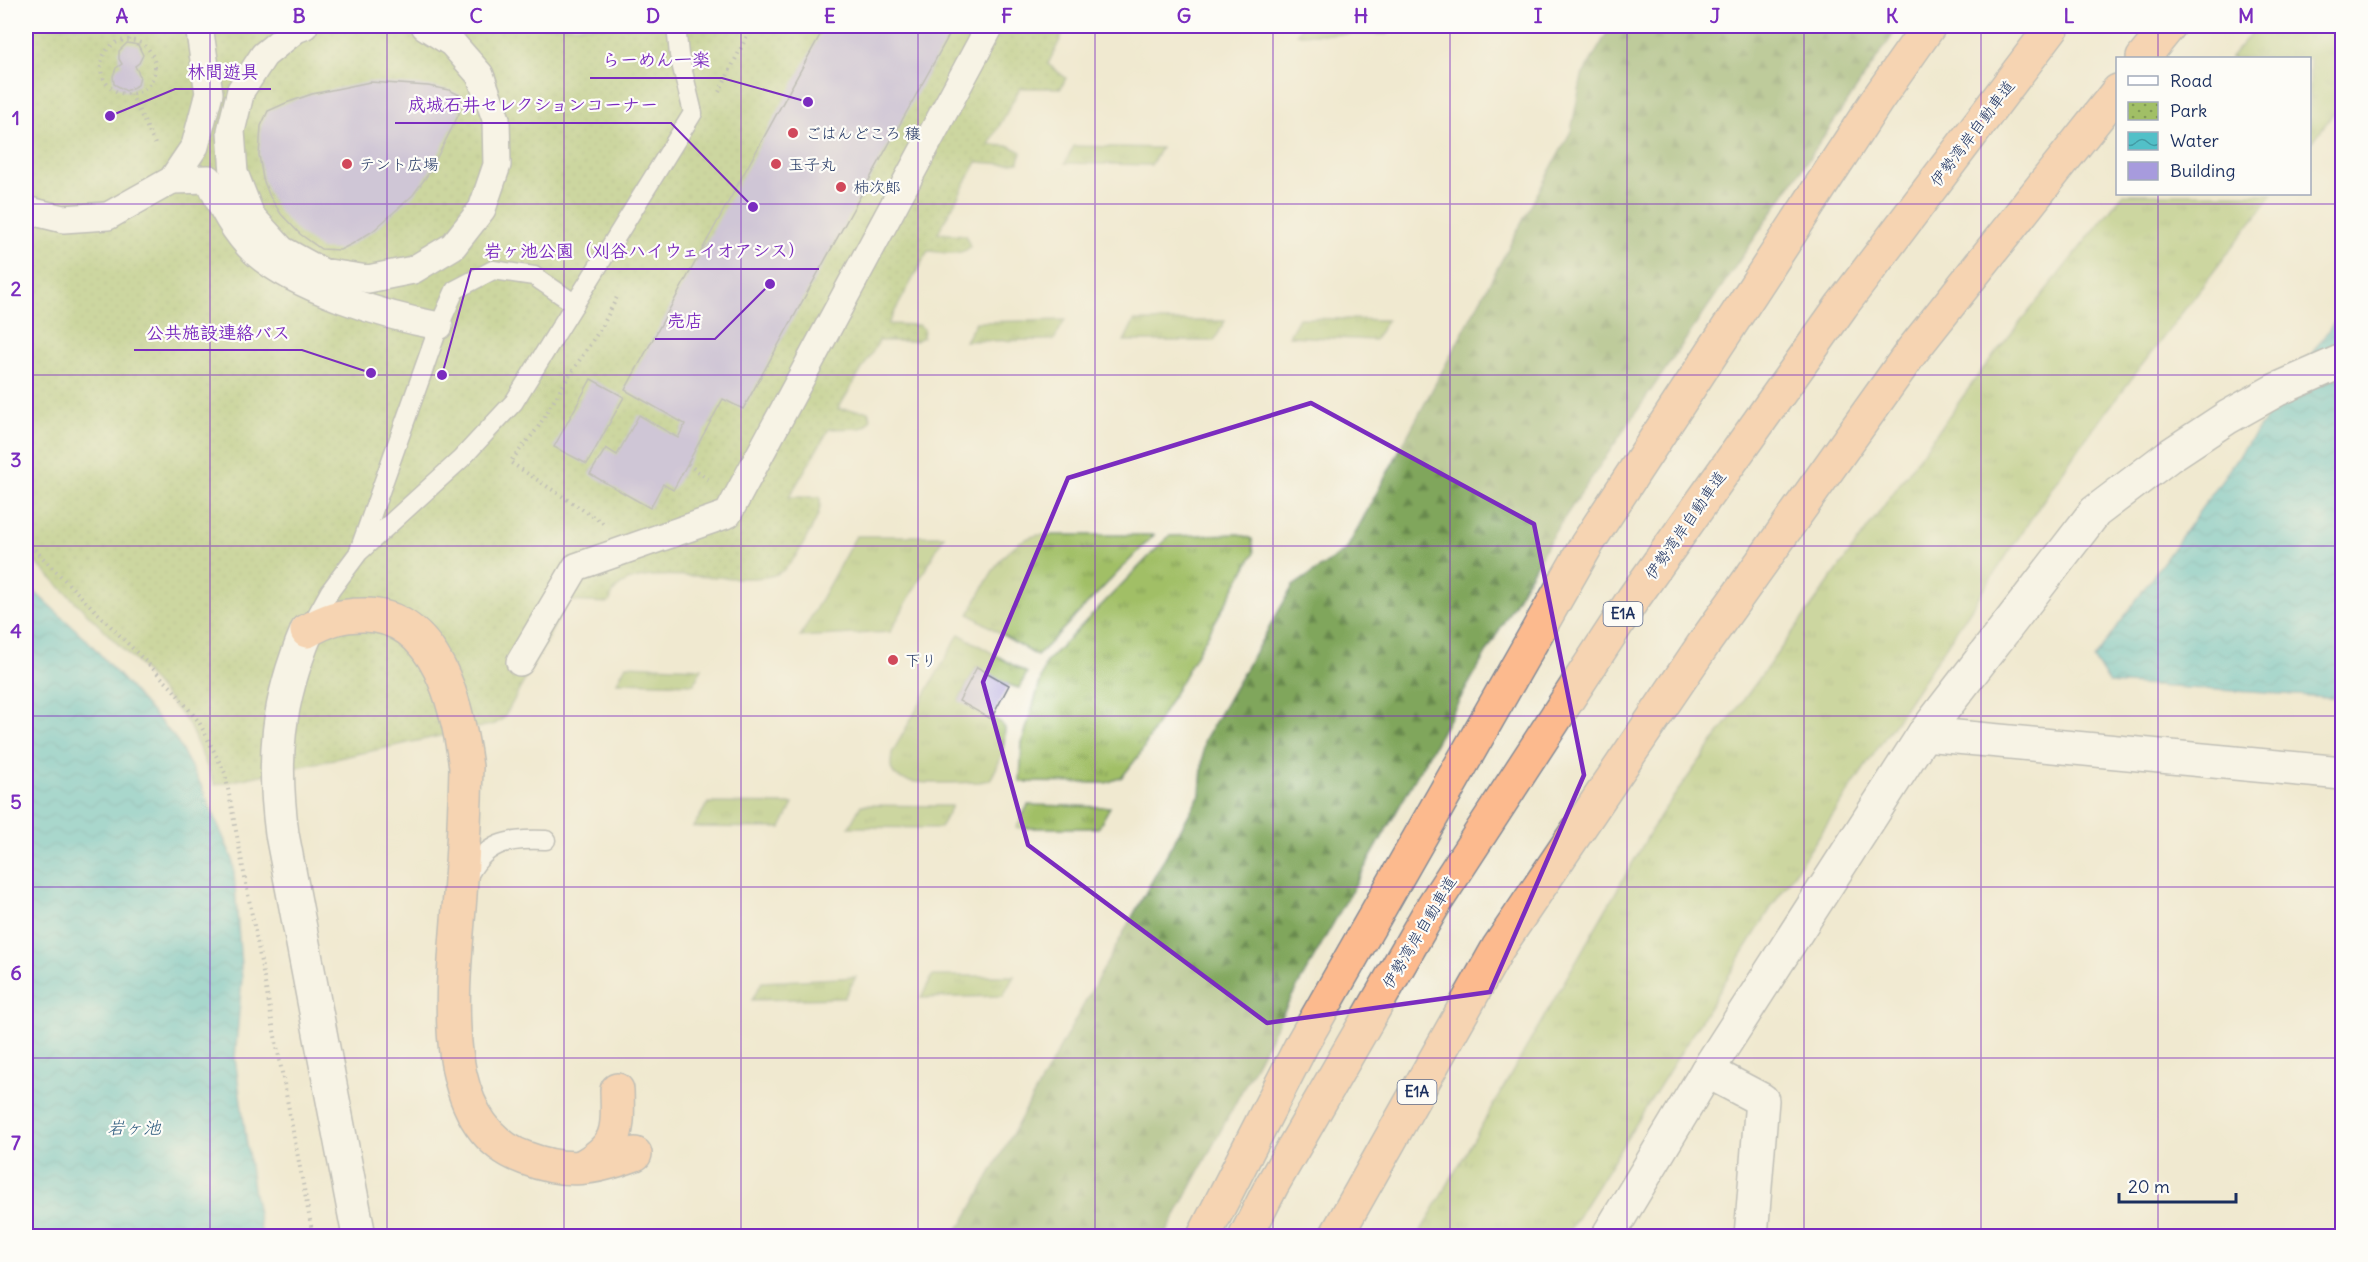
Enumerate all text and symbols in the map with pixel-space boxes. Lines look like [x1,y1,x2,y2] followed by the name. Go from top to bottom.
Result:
[116,3,129,28] text: A
[292,3,306,28] text: B
[469,3,483,28] text: C
[646,3,660,28] text: D
[824,3,836,28] text: E
[1001,3,1013,28] text: F
[1177,3,1191,28] text: G
[1354,3,1368,28] text: H
[1534,3,1543,28] text: I
[1710,3,1721,28] text: J
[1886,3,1899,28] text: K
[2064,3,2075,28] text: L
[2238,3,2254,28] text: M
[590,42,722,78] callout: らーめん一楽
[602,48,710,71] text: らーめん一楽
[175,53,271,89] callout: 林間遊具
[2116,57,2311,195] legend
[187,60,259,83] text: 林間遊具
[2170,69,2213,92] text: Road
[1925,76,2019,190] street label: 伊勢湾岸自動車道
[395,87,671,123] callout: 成城石井セレクションコーナー
[408,93,658,116] text: 成城石井セレクションコーナー
[2170,99,2207,122] text: Park
[12,105,20,130] text: 1
[805,123,921,143] place label: ごはんどころ 穣
[786,126,800,140] marker: ごはんどころ 穣
[2170,129,2220,152] text: Water
[359,154,439,174] place label: テント広場
[788,154,836,174] place label: 玉子丸
[340,157,354,171] marker: テント広場
[769,157,783,171] marker: 玉子丸
[2170,159,2235,182] text: Building
[853,177,901,197] place label: 柿次郎
[834,180,848,194] marker: 柿次郎
[471,233,819,269] callout: 岩ヶ池公園（刈谷ハイウェイオアシス）
[484,239,806,262] text: 岩ヶ池公園（刈谷ハイウェイオアシス）
[11,276,22,301] text: 2
[655,303,715,339] callout: 売店
[667,309,703,332] text: 売店
[134,314,302,350] callout: 公共施設連絡バス
[146,321,290,344] text: 公共施設連絡バス
[10,447,22,472] text: 3
[1640,467,1730,583] street label: 伊勢湾岸自動車道
[1604,602,1642,626] road number: E1A
[10,618,22,643] text: 4
[905,650,937,670] place label: 下り
[886,653,900,667] marker: 下り
[10,789,22,814] text: 5
[1377,872,1461,992] street label: 伊勢湾岸自動車道
[10,960,22,985] text: 6
[1398,1080,1436,1104] road number: E1A
[107,1116,162,1139] water label: 岩ヶ池
[11,1130,21,1155] text: 7
[2119,1166,2236,1204] scale bar
[2128,1175,2170,1198] text: 20 m

